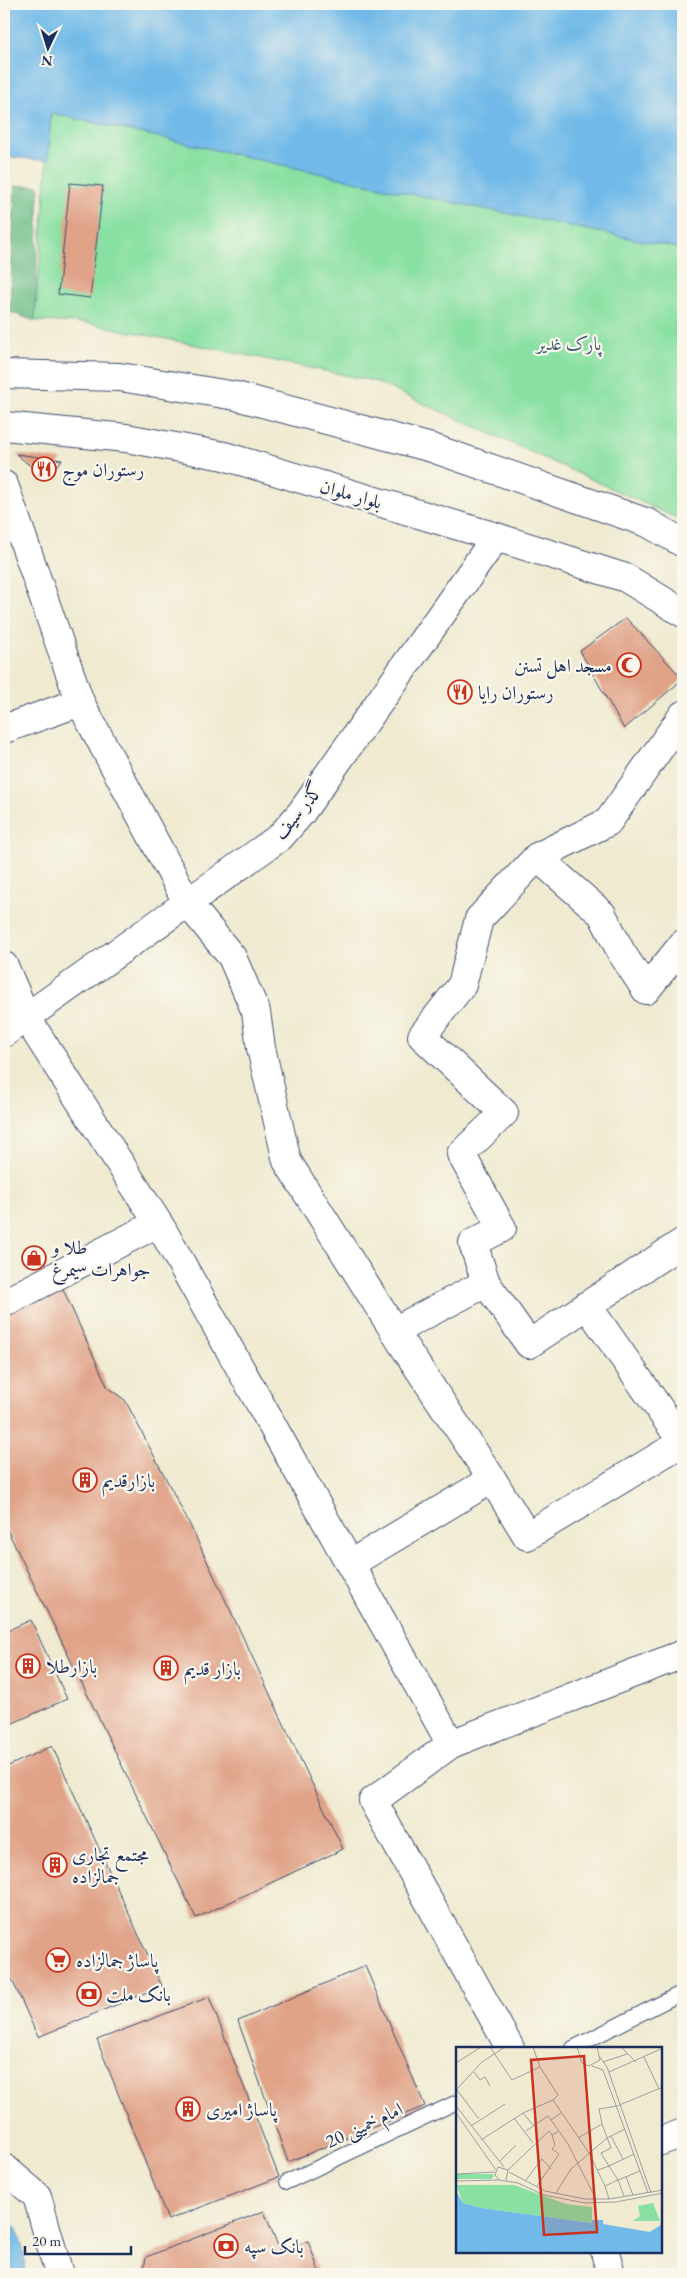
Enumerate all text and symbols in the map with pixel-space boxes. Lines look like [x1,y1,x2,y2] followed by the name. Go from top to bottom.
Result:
[22,22,72,72] north arrow
[40,52,53,70] text: N
[535,331,603,357] park label: پارک غدیر
[31,456,57,482] restaurant icon: رستوران موج
[62,457,144,487] place label: رستوران موج
[317,473,385,515] street label: بلوار ملوان
[616,652,642,678] mosque icon: مسجد اهل تسنن
[514,653,612,679] place label: مسجد اهل تسنن
[447,679,473,705] restaurant icon: رستوران رایا
[478,680,554,705] place label: رستوران رایا
[266,777,329,844] street label: گذر سیف
[50,1235,151,1285] place label: طلا و جواهرات سیمرغ
[21,1245,47,1271] shop icon: طلا و جواهرات سیمرغ
[72,1467,98,1493] building icon: بازارقدیم
[102,1468,155,1497] place label: بازارقدیم
[15,1653,41,1679] building icon: بازارطلا
[46,1654,97,1679] place label: بازارطلا
[153,1655,179,1681] building icon: بازار قدیم
[184,1656,241,1685] place label: بازار قدیم
[72,1842,149,1889] place label: مجتمع تجاری جمالزاده
[42,1852,68,1878] building icon: مجتمع تجاری جمالزاده
[45,1947,71,1973] supermarket icon: پاساژ جمالزاده
[76,1948,159,1974] place label: پاساژ جمالزاده
[76,1981,102,2007] bank icon: بانک ملت
[106,1982,171,2007] place label: بانک ملت
[456,2047,662,2253] inset map
[175,2096,201,2122] building icon: پاساژ امیری
[321,2096,408,2157] street label: امام خمینی 20
[206,2097,278,2123] place label: پاساژ امیری
[25,2223,131,2255] scale bar
[32,2231,61,2250] text: 20 m
[213,2233,239,2259] bank icon: بانک سپه
[244,2234,304,2259] place label: بانک سپه

